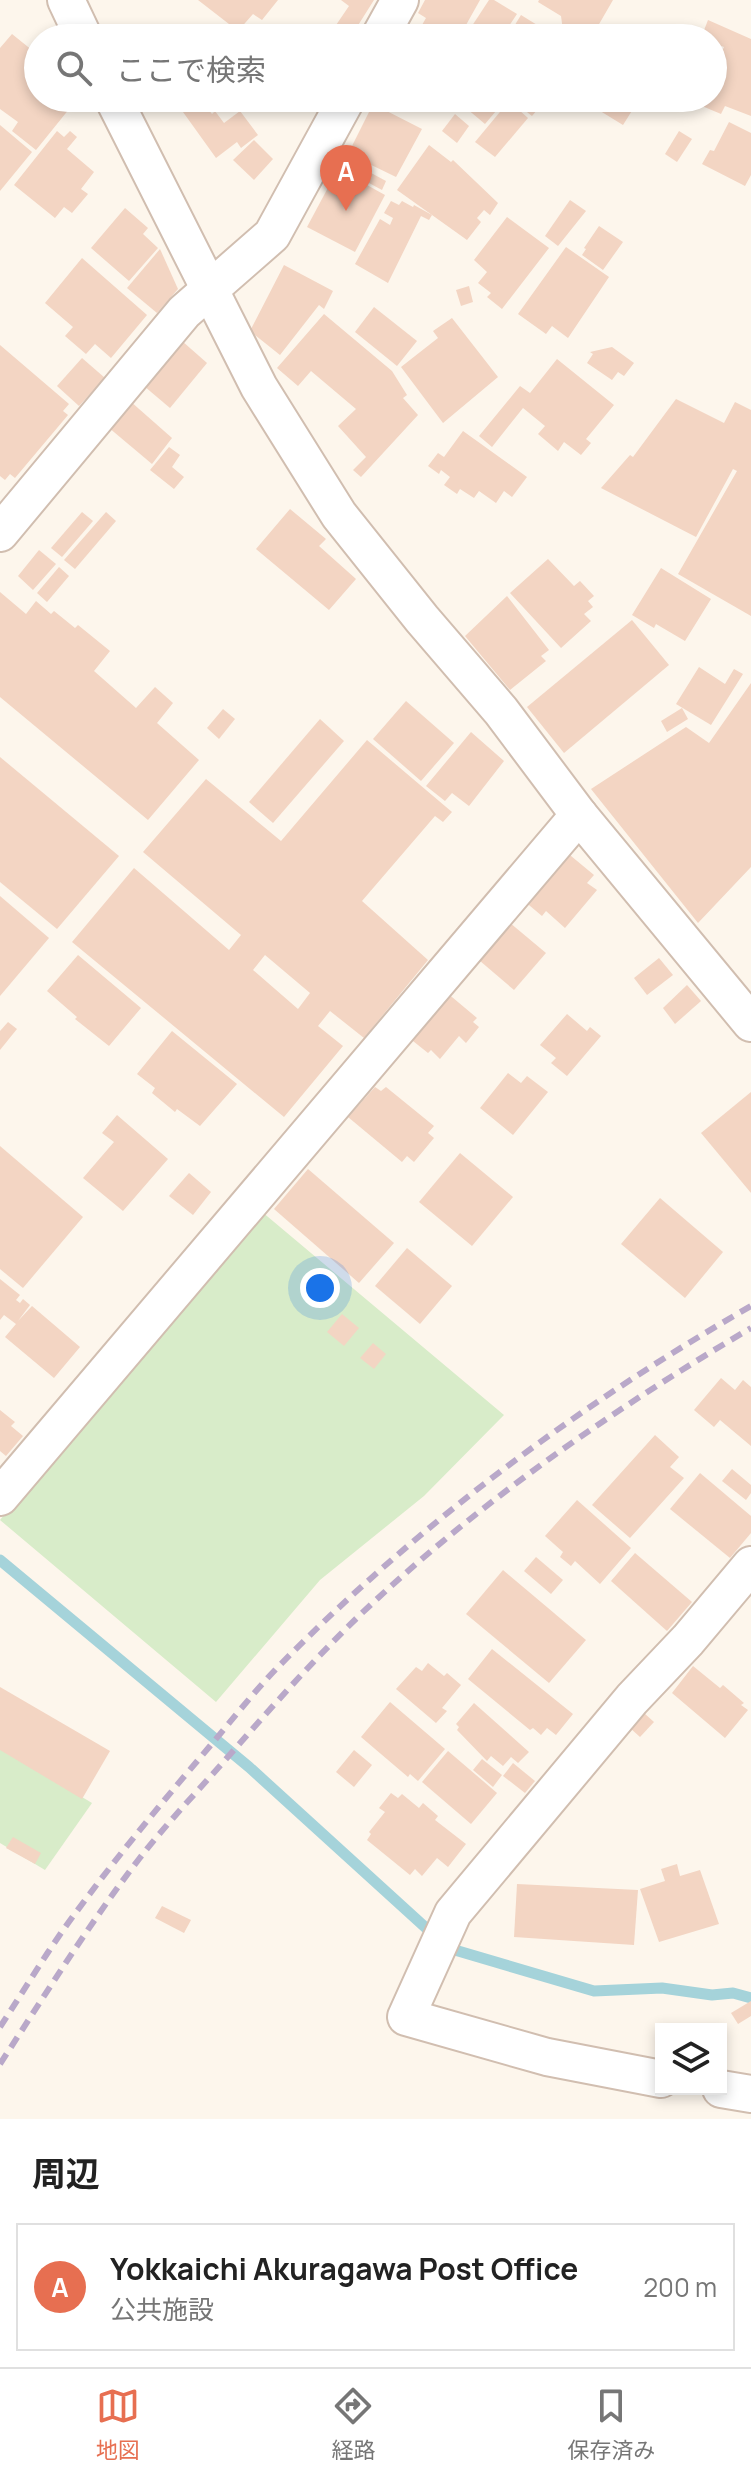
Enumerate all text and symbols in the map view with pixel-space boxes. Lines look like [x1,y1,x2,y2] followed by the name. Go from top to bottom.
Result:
[24,24,727,112] search box
[52,46,96,90] icon: search
[116,49,266,90] text: ここで検索
[320,145,372,211] pin: A
[300,1268,340,1308] your location
[655,2023,727,2095] map controls
[655,2023,727,2095] button: layers
[32,2150,100,2196] text: 周辺
[110,2248,578,2289] text: Yokkaichi Akuragawa Post Office
[51,2269,69,2305] text: A
[643,2269,717,2305] text: 200 m
[110,2291,214,2327] text: 公共施設
[96,2384,140,2465] tab: 地図
[331,2384,375,2465] tab: 経路
[567,2384,655,2465] tab: 保存済み

